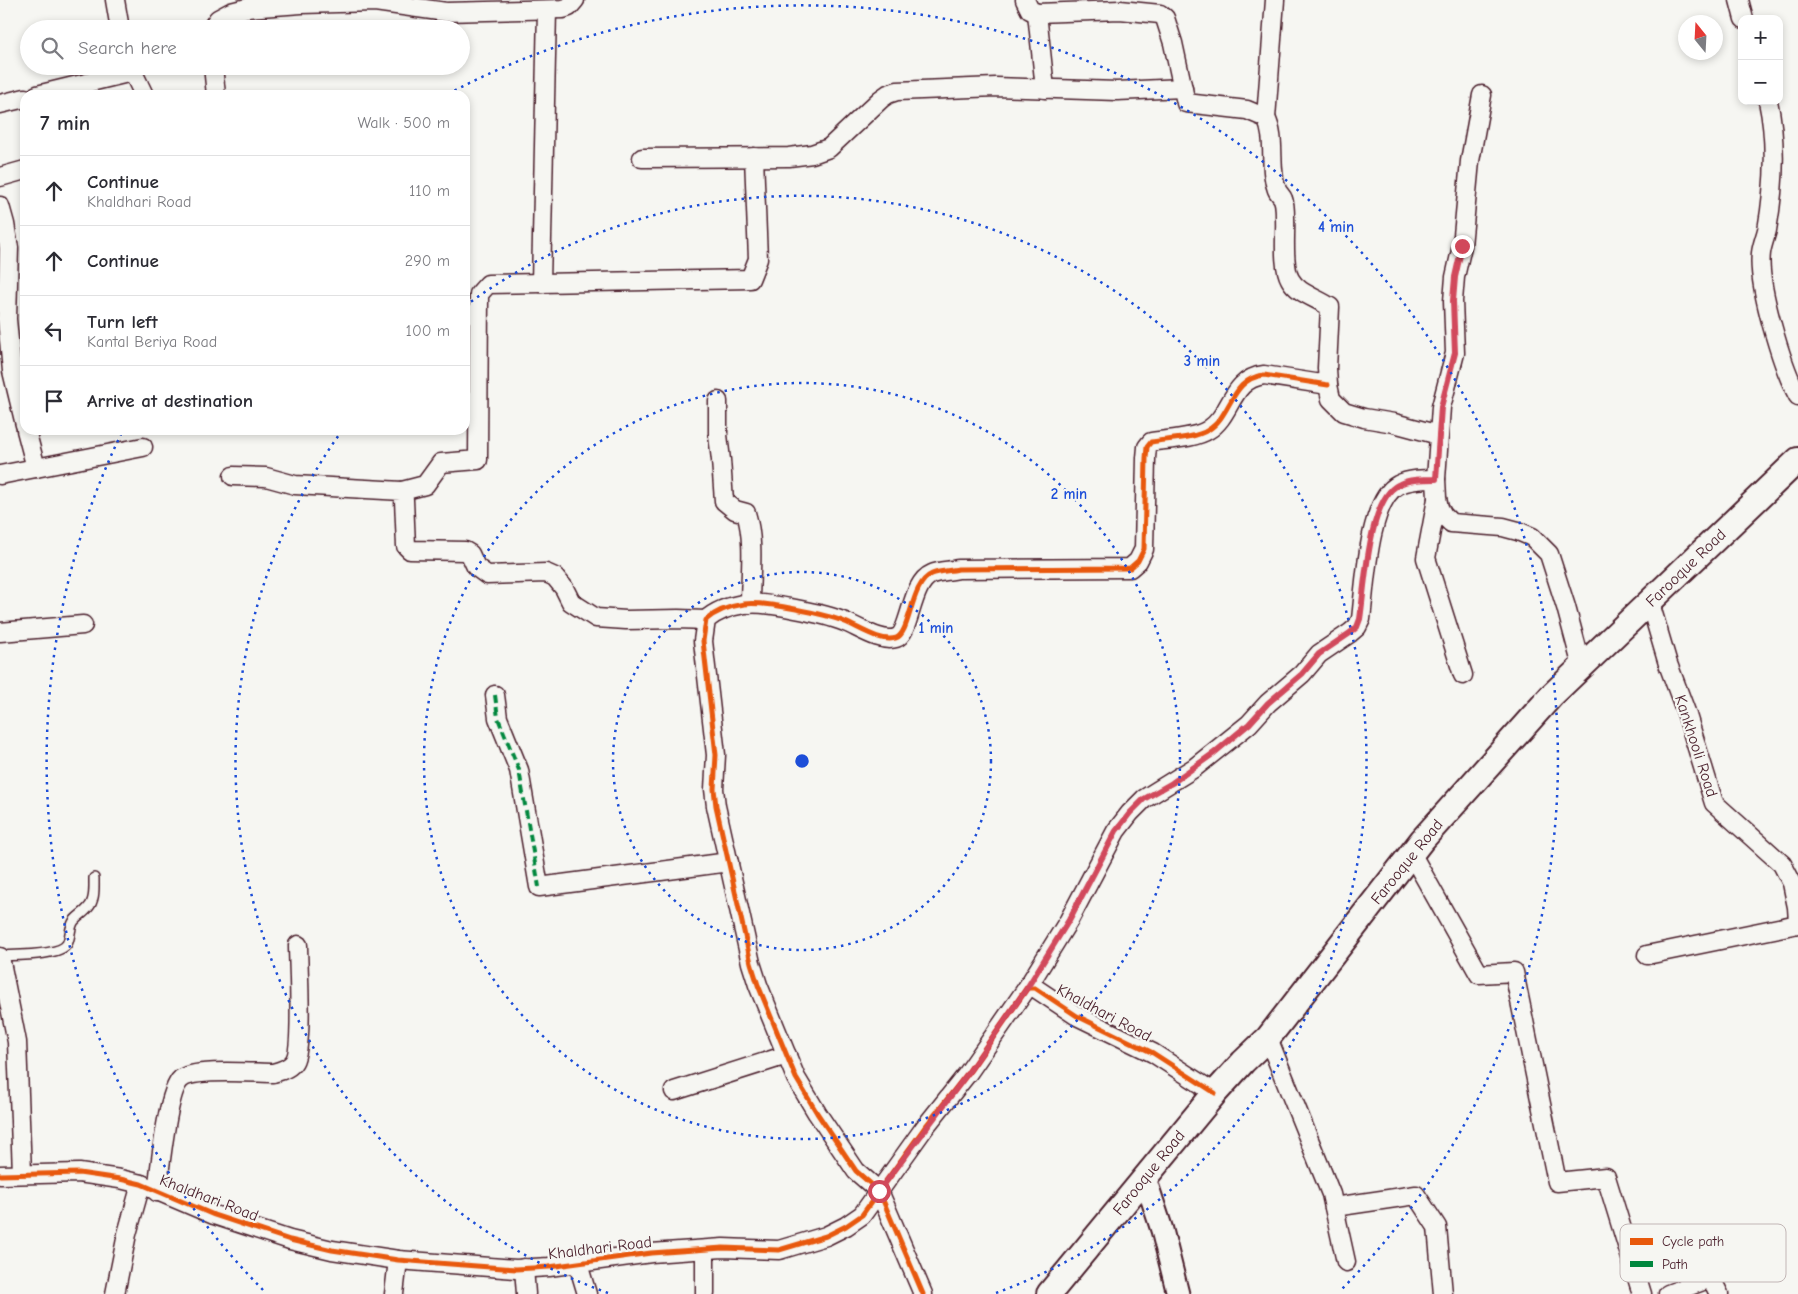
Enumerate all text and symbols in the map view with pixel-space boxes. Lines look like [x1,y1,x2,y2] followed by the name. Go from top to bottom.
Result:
[1678,15,1723,60] north arrow
[1738,15,1783,105] map controls
[1738,15,1783,60] button: +
[20,20,470,75] search box
[38,34,66,62] icon: search
[78,37,177,59] text: Search here
[1738,60,1783,105] button: −
[40,111,90,135] text: 7 min
[357,114,450,132] text: Walk · 500 m
[87,171,159,193] text: Continue
[40,177,68,205] icon: ahead
[409,182,450,200] text: 110 m
[87,193,191,211] text: Khaldhari Road
[1318,218,1354,236] text: 4 min
[1451,235,1474,258] route end
[40,247,68,275] icon: ahead
[87,250,159,272] text: Continue
[405,252,450,270] text: 290 m
[87,311,158,333] text: Turn left
[40,317,68,345] icon: left
[406,322,450,340] text: 100 m
[87,333,217,351] text: Kantal Beriya Road
[1184,352,1220,370] text: 3 min
[40,387,68,415] icon: arrive
[87,390,253,412] text: Arrive at destination
[1051,485,1087,503] text: 2 min
[1642,525,1730,611] street label: Farooque Road
[919,619,953,637] text: 1 min
[1671,693,1721,799] street label: Kankhooli Road
[793,752,811,770] centre of rings
[1367,816,1447,908] street label: Farooque Road
[1054,981,1154,1045] street label: Khaldhari Road
[1109,1127,1189,1219] street label: Farooque Road
[157,1171,261,1225] street label: Khaldhari Road
[868,1180,891,1203] route start
[1620,1224,1786,1282] legend
[547,1233,653,1263] street label: Khaldhari Road
[1662,1233,1724,1250] text: Cycle path
[1662,1256,1688,1273] text: Path

